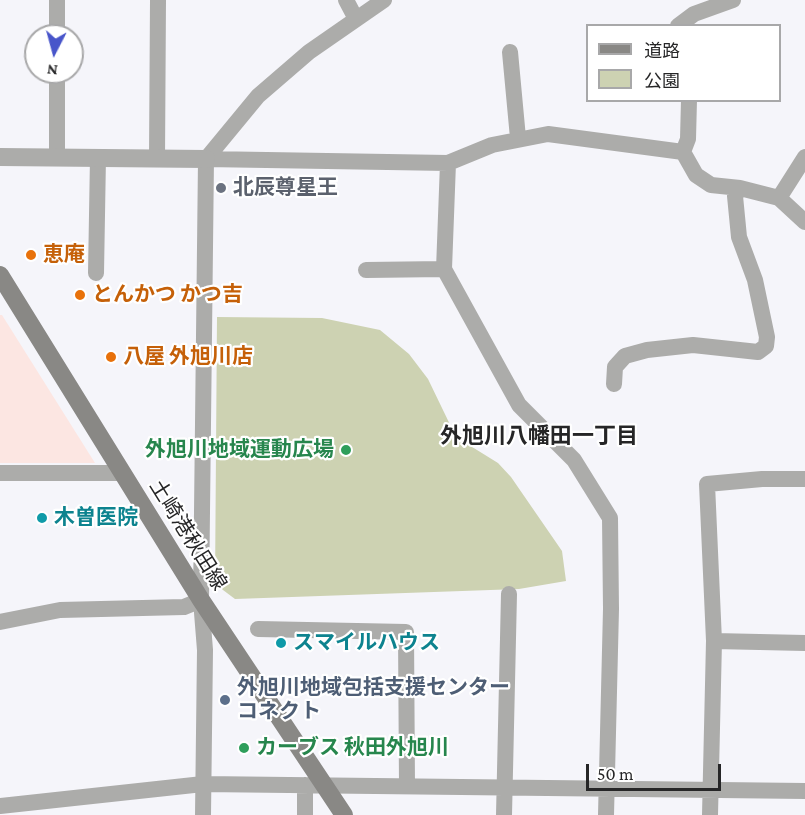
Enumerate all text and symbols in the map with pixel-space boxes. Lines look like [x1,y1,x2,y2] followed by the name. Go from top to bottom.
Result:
[24,24,84,84] north arrow
[586,24,781,102] legend
[644,41,680,61] text: 道路
[46,61,59,79] text: N
[644,71,680,91] text: 公園
[233,175,338,201] place label: 北辰尊星王
[214,181,228,195] marker: 北辰尊星王
[43,242,85,268] place label: 恵庵
[24,248,38,262] marker: 恵庵
[92,282,243,308] place label: とんかつ かつ吉
[73,288,87,302] marker: とんかつ かつ吉
[123,344,253,370] place label: 八屋 外旭川店
[104,350,118,364] marker: 八屋 外旭川店
[440,423,638,449] district label: 外旭川八幡田一丁目
[145,437,334,463] place label: 外旭川地域運動広場
[339,443,353,457] marker: 外旭川地域運動広場
[144,475,232,595] street label: 土崎港秋田線
[54,505,138,531] place label: 木曽医院
[35,511,49,525] marker: 木曽医院
[293,630,440,656] place label: スマイルハウス
[274,636,288,650] marker: スマイルハウス
[237,675,510,725] place label: 外旭川地域包括支援センター コネクト
[218,693,232,707] marker: 外旭川地域包括支援センター コネクト
[256,735,449,761] place label: カーブス 秋田外旭川
[237,741,251,755] marker: カーブス 秋田外旭川
[589,752,724,790] scale bar
[597,764,634,784] text: 50 m

